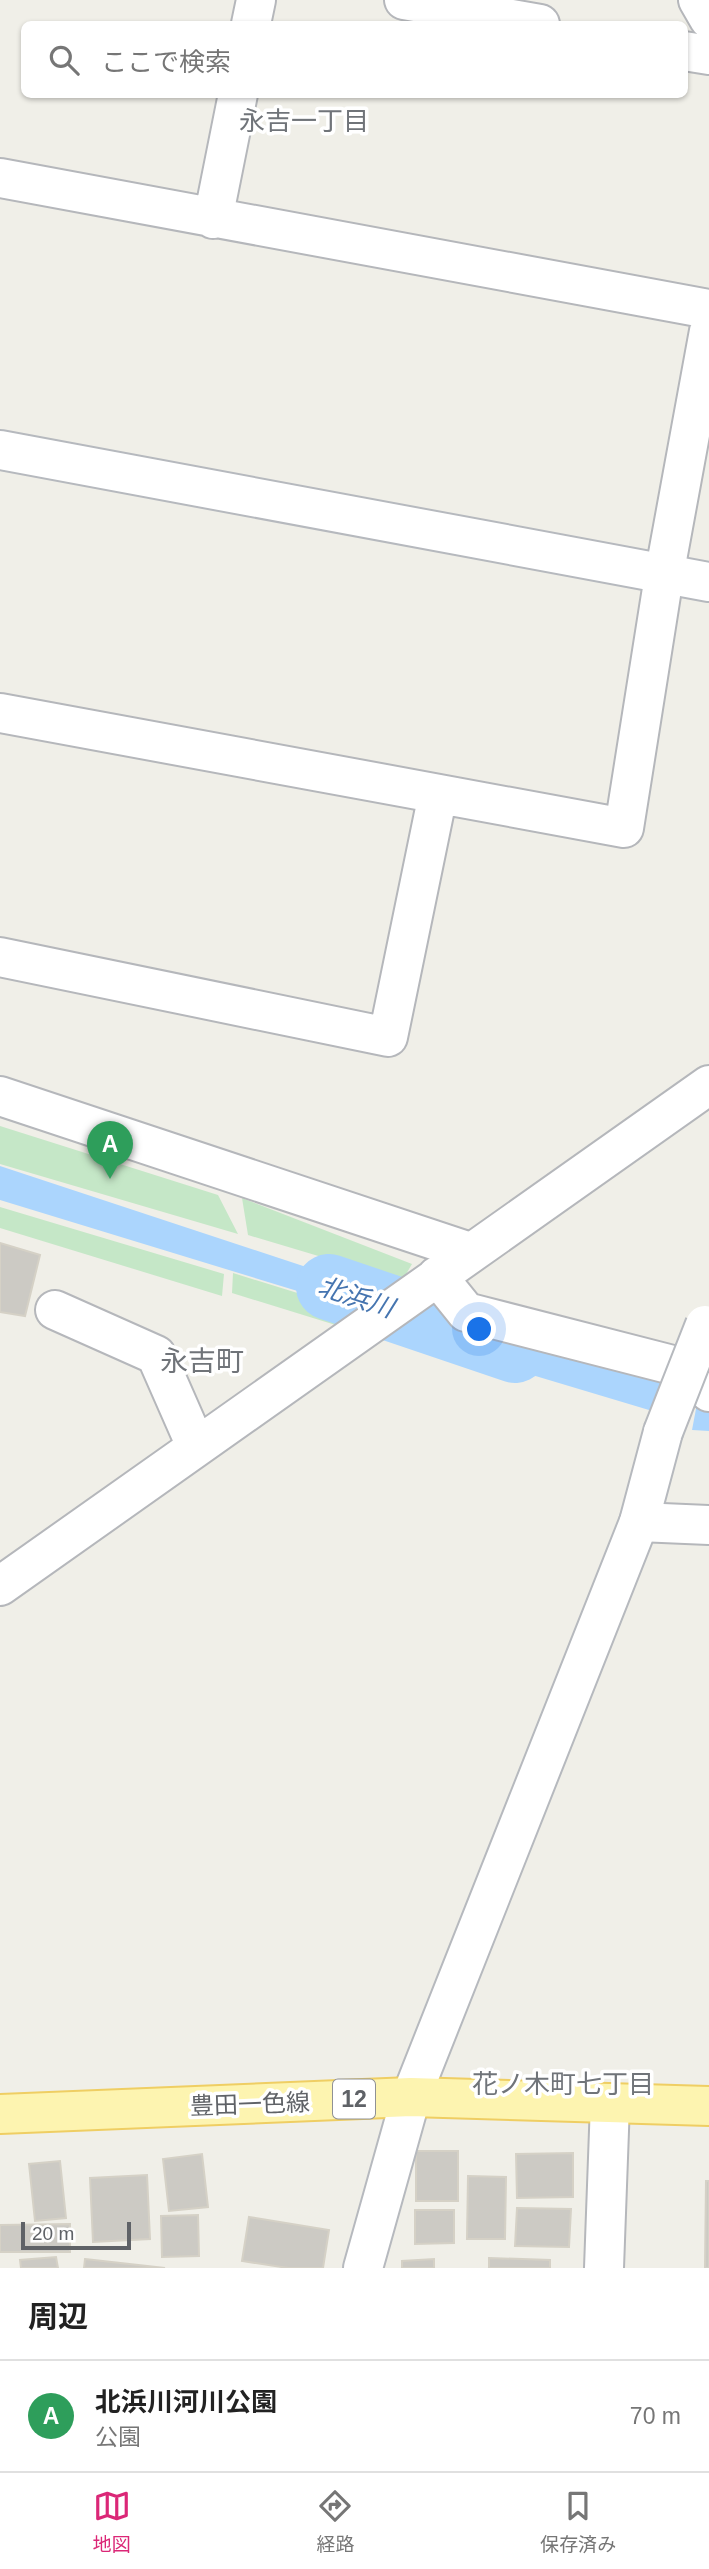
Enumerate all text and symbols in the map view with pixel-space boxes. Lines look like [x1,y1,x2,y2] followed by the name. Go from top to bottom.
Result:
[21,21,688,98] search box
[45,41,83,79] icon: search
[101,47,231,77] text: ここで検索
[239,106,369,136] district label: 永吉一丁目
[87,1121,133,1179] pin: A
[314,1271,401,1324] water label: 北浜川
[462,1312,496,1346] your location
[160,1346,244,1377] district label: 永吉町
[472,2069,654,2099] district label: 花ノ木町七丁目
[333,2080,375,2118] road number: 12
[190,2088,310,2120] street label: 豊田一色線
[21,2219,131,2251] scale bar
[32,2223,74,2244] text: 20 m
[28,2300,88,2333] text: 周辺
[95,2387,277,2417] text: 北浜川河川公園
[43,2403,59,2429] text: A
[630,2403,681,2429] text: 70 m
[95,2424,141,2450] text: 公園
[93,2487,131,2556] tab: 地図
[316,2487,354,2556] tab: 経路
[540,2487,616,2556] tab: 保存済み

